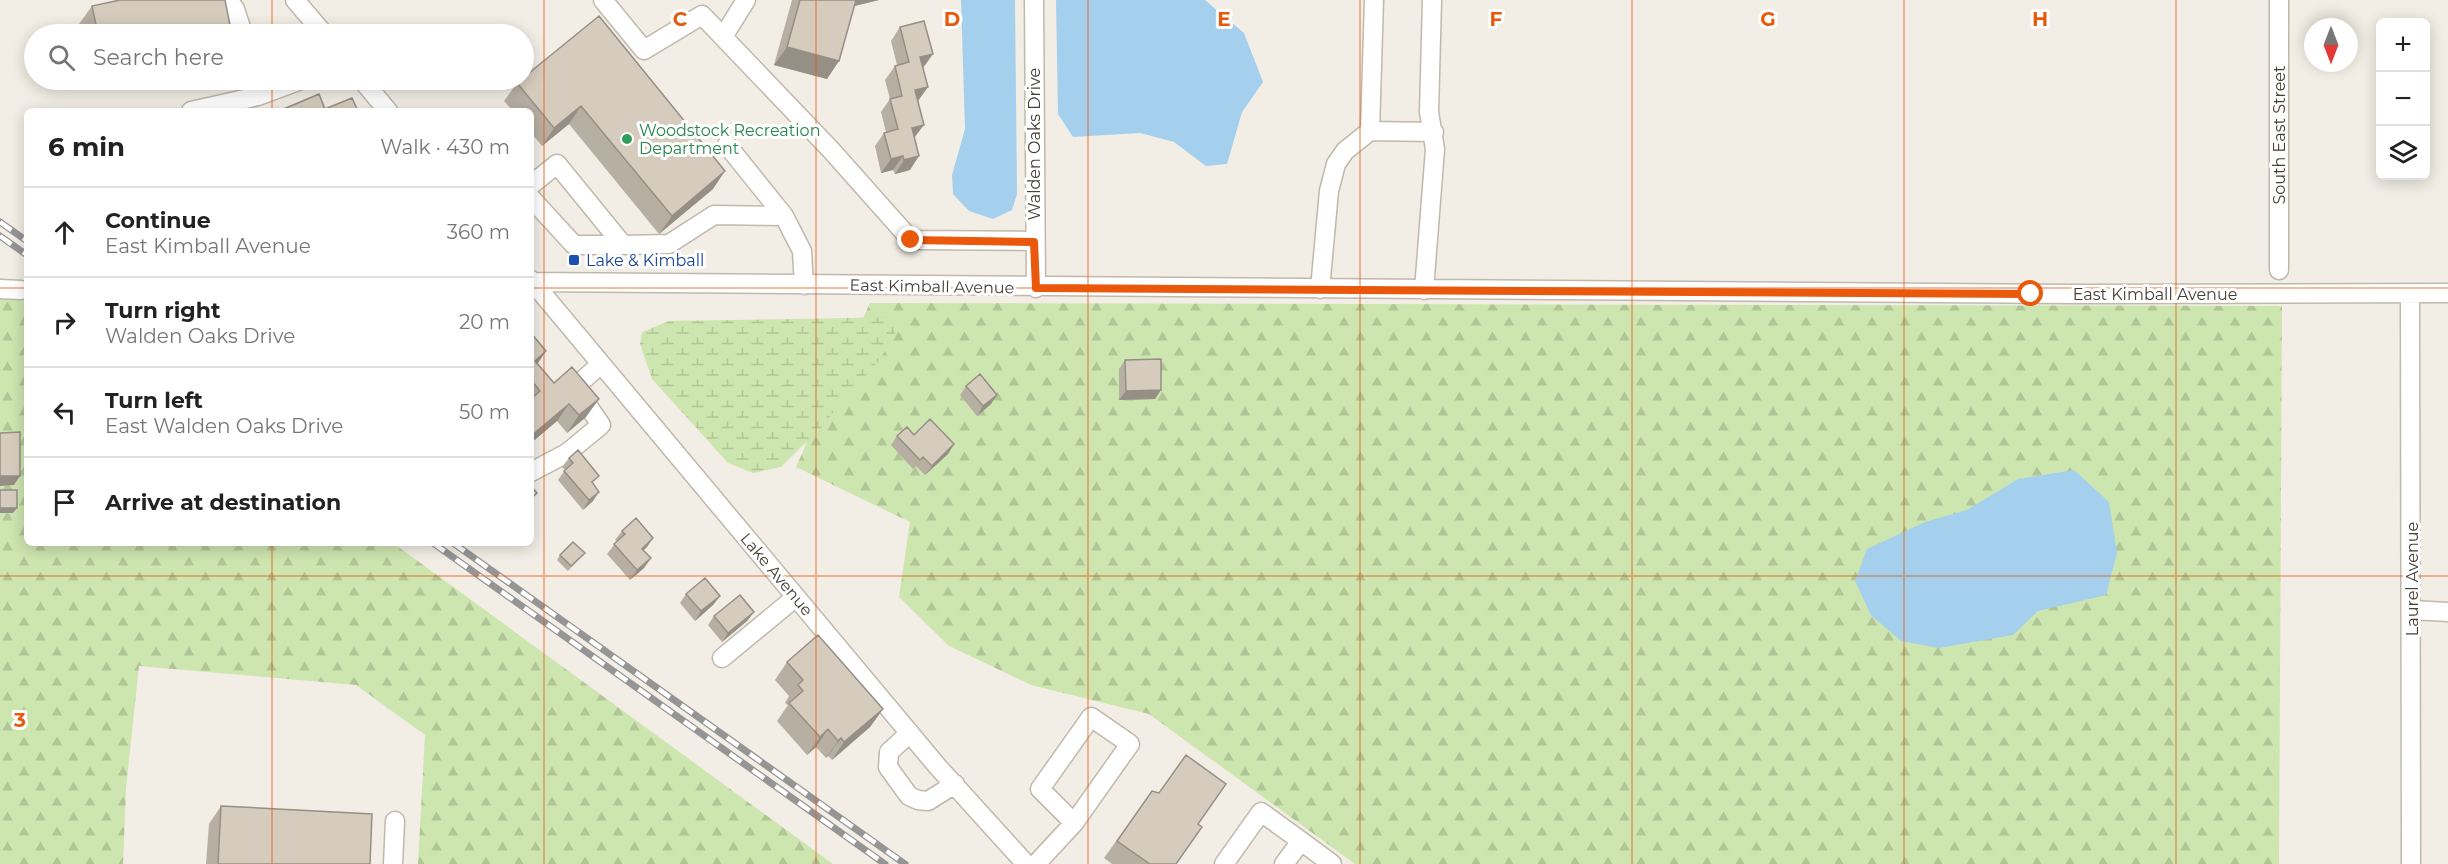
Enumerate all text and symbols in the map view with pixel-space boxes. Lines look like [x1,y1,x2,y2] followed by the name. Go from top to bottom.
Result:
[673,7,688,31] text: C
[944,7,960,31] text: D
[1217,7,1231,31] text: E
[1490,7,1503,31] text: F
[1760,7,1776,31] text: G
[2032,7,2048,31] text: H
[2304,18,2358,72] north arrow
[2376,18,2430,180] map controls
[2376,18,2430,72] button: +
[24,24,534,90] search box
[45,41,78,74] icon: search
[93,44,224,71] text: Search here
[2270,65,2289,205] street label: South East Street
[1025,68,1044,220] street label: Walden Oaks Drive
[2376,72,2430,126] button: −
[639,121,820,158] place label: Woodstock Recreation Department
[2376,126,2430,180] button: layers
[48,131,125,163] text: 6 min
[620,132,634,146] marker: Woodstock Recreation Department
[380,135,510,159] text: Walk · 430 m
[105,207,211,234] text: Continue
[48,216,81,249] icon: ahead
[447,220,510,244] text: 360 m
[897,226,923,252] route end
[105,234,311,258] text: East Kimball Avenue
[586,251,704,270] place label: Lake & Kimball
[567,253,581,267] marker: Lake & Kimball
[850,276,1014,297] street label: East Kimball Avenue
[2017,280,2043,306] route start
[2073,285,2237,304] street label: East Kimball Avenue
[105,297,220,324] text: Turn right
[48,306,81,339] icon: right
[459,310,510,334] text: 20 m
[105,324,295,348] text: Walden Oaks Drive
[105,387,203,414] text: Turn left
[48,396,81,429] icon: left
[459,400,510,424] text: 50 m
[105,414,343,438] text: East Walden Oaks Drive
[48,486,81,519] icon: arrive
[105,489,341,516] text: Arrive at destination
[2403,522,2422,636] street label: Laurel Avenue
[736,529,817,620] street label: Lake Avenue
[13,708,26,732] text: 3

